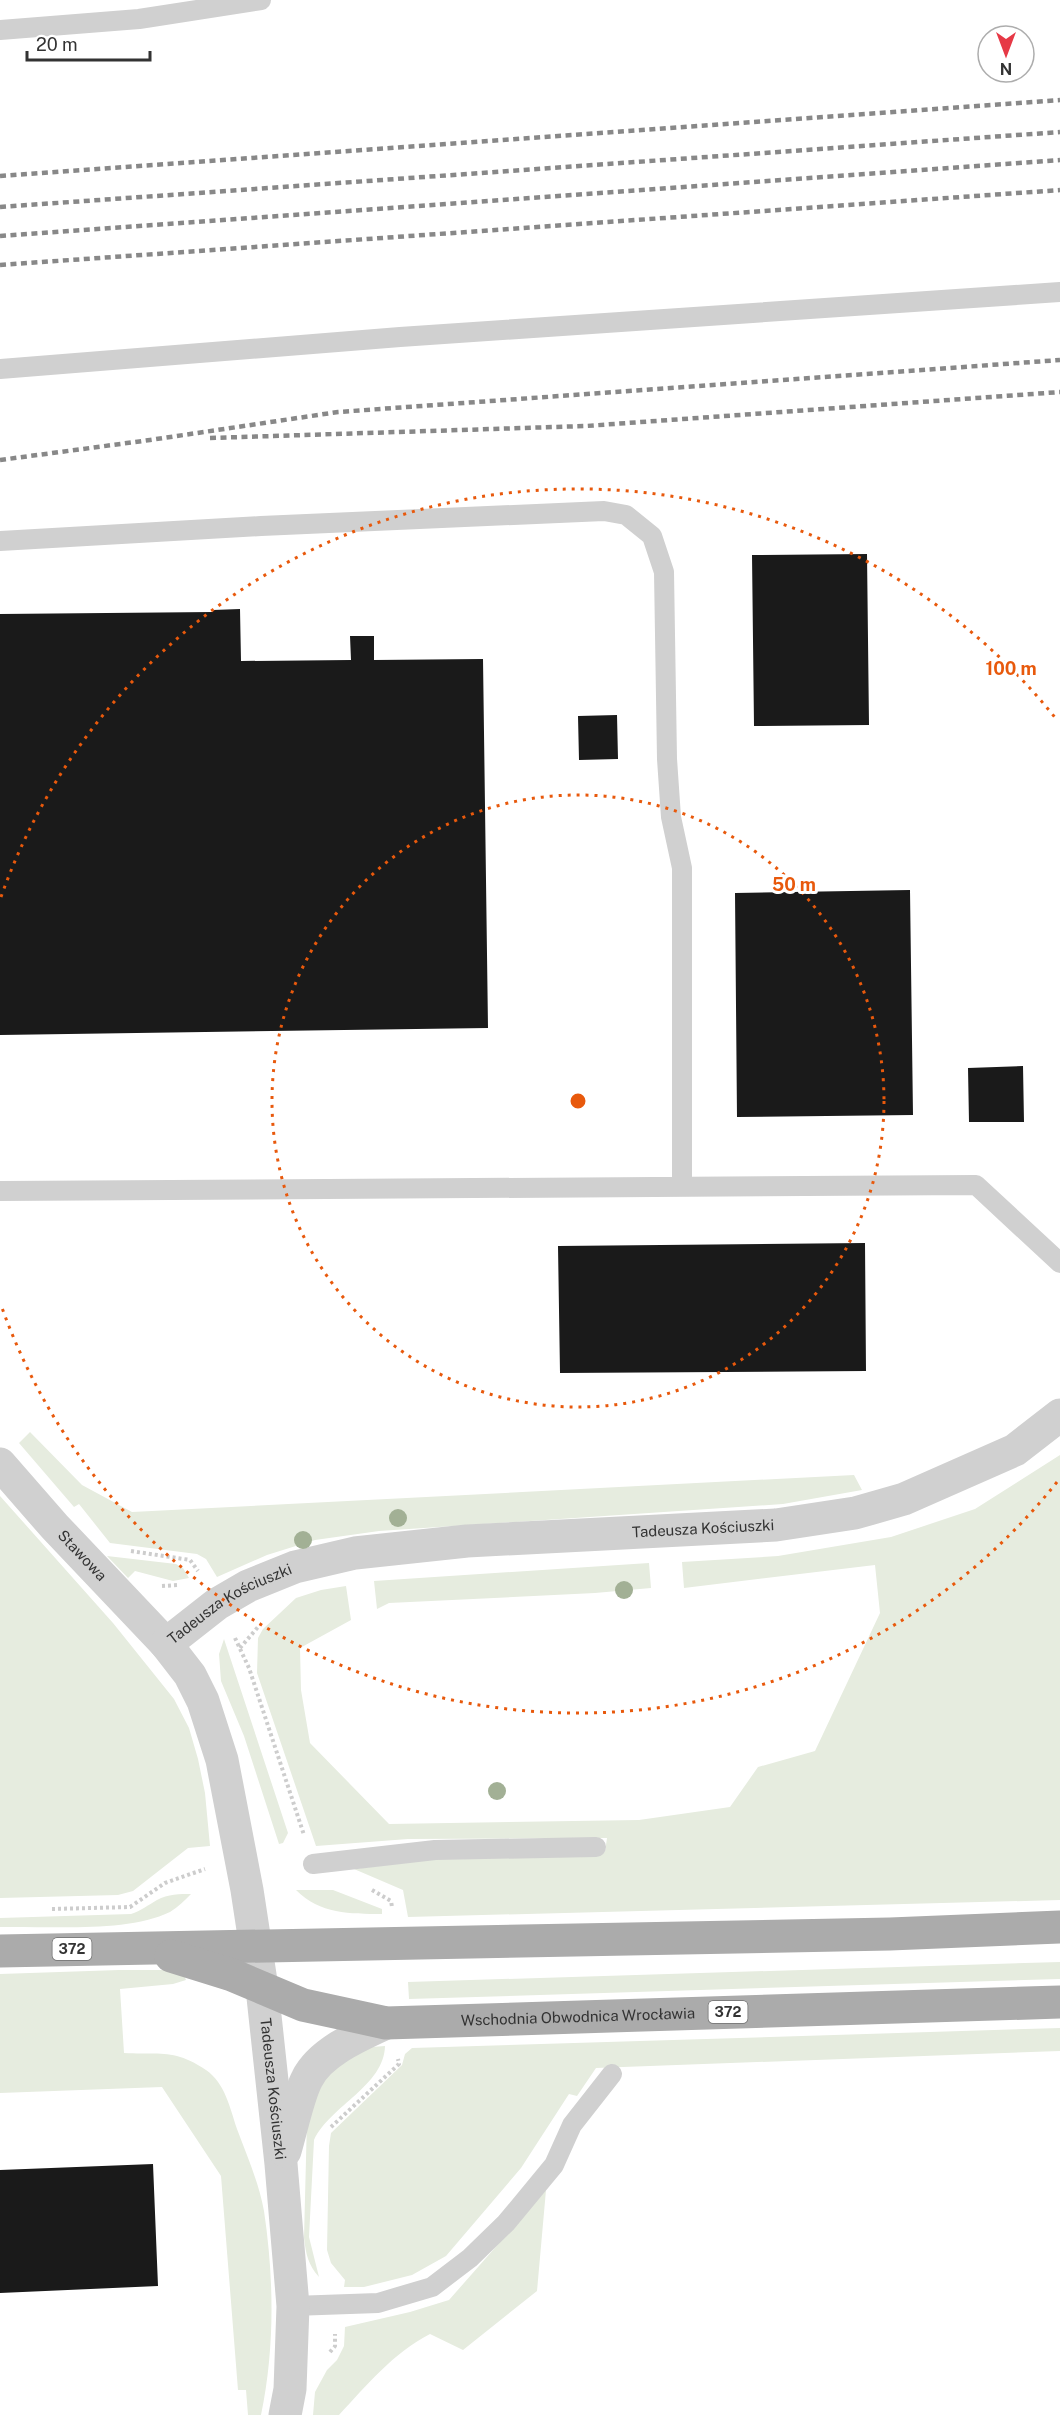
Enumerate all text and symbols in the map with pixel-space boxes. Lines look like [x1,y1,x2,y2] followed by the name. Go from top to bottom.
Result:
[27,24,150,62] scale bar
[976,24,1036,84] north arrow
[36,34,78,55] text: 20 m
[1000,59,1012,78] text: N
[985,658,1037,679] text: 100 m
[772,874,816,895] text: 50 m
[568,1091,588,1111] centre of rings
[631,1516,775,1540] street label: Tadeusza Kościuszki
[54,1526,110,1584] street label: Stawowa
[164,1560,294,1647] street label: Tadeusza Kościuszki
[52,1938,92,1960] road number: 372
[708,2001,748,2023] road number: 372
[461,2004,695,2029] street label: Wschodnia Obwodnica Wrocławia
[257,2017,289,2160] street label: Tadeusza Kościuszki

